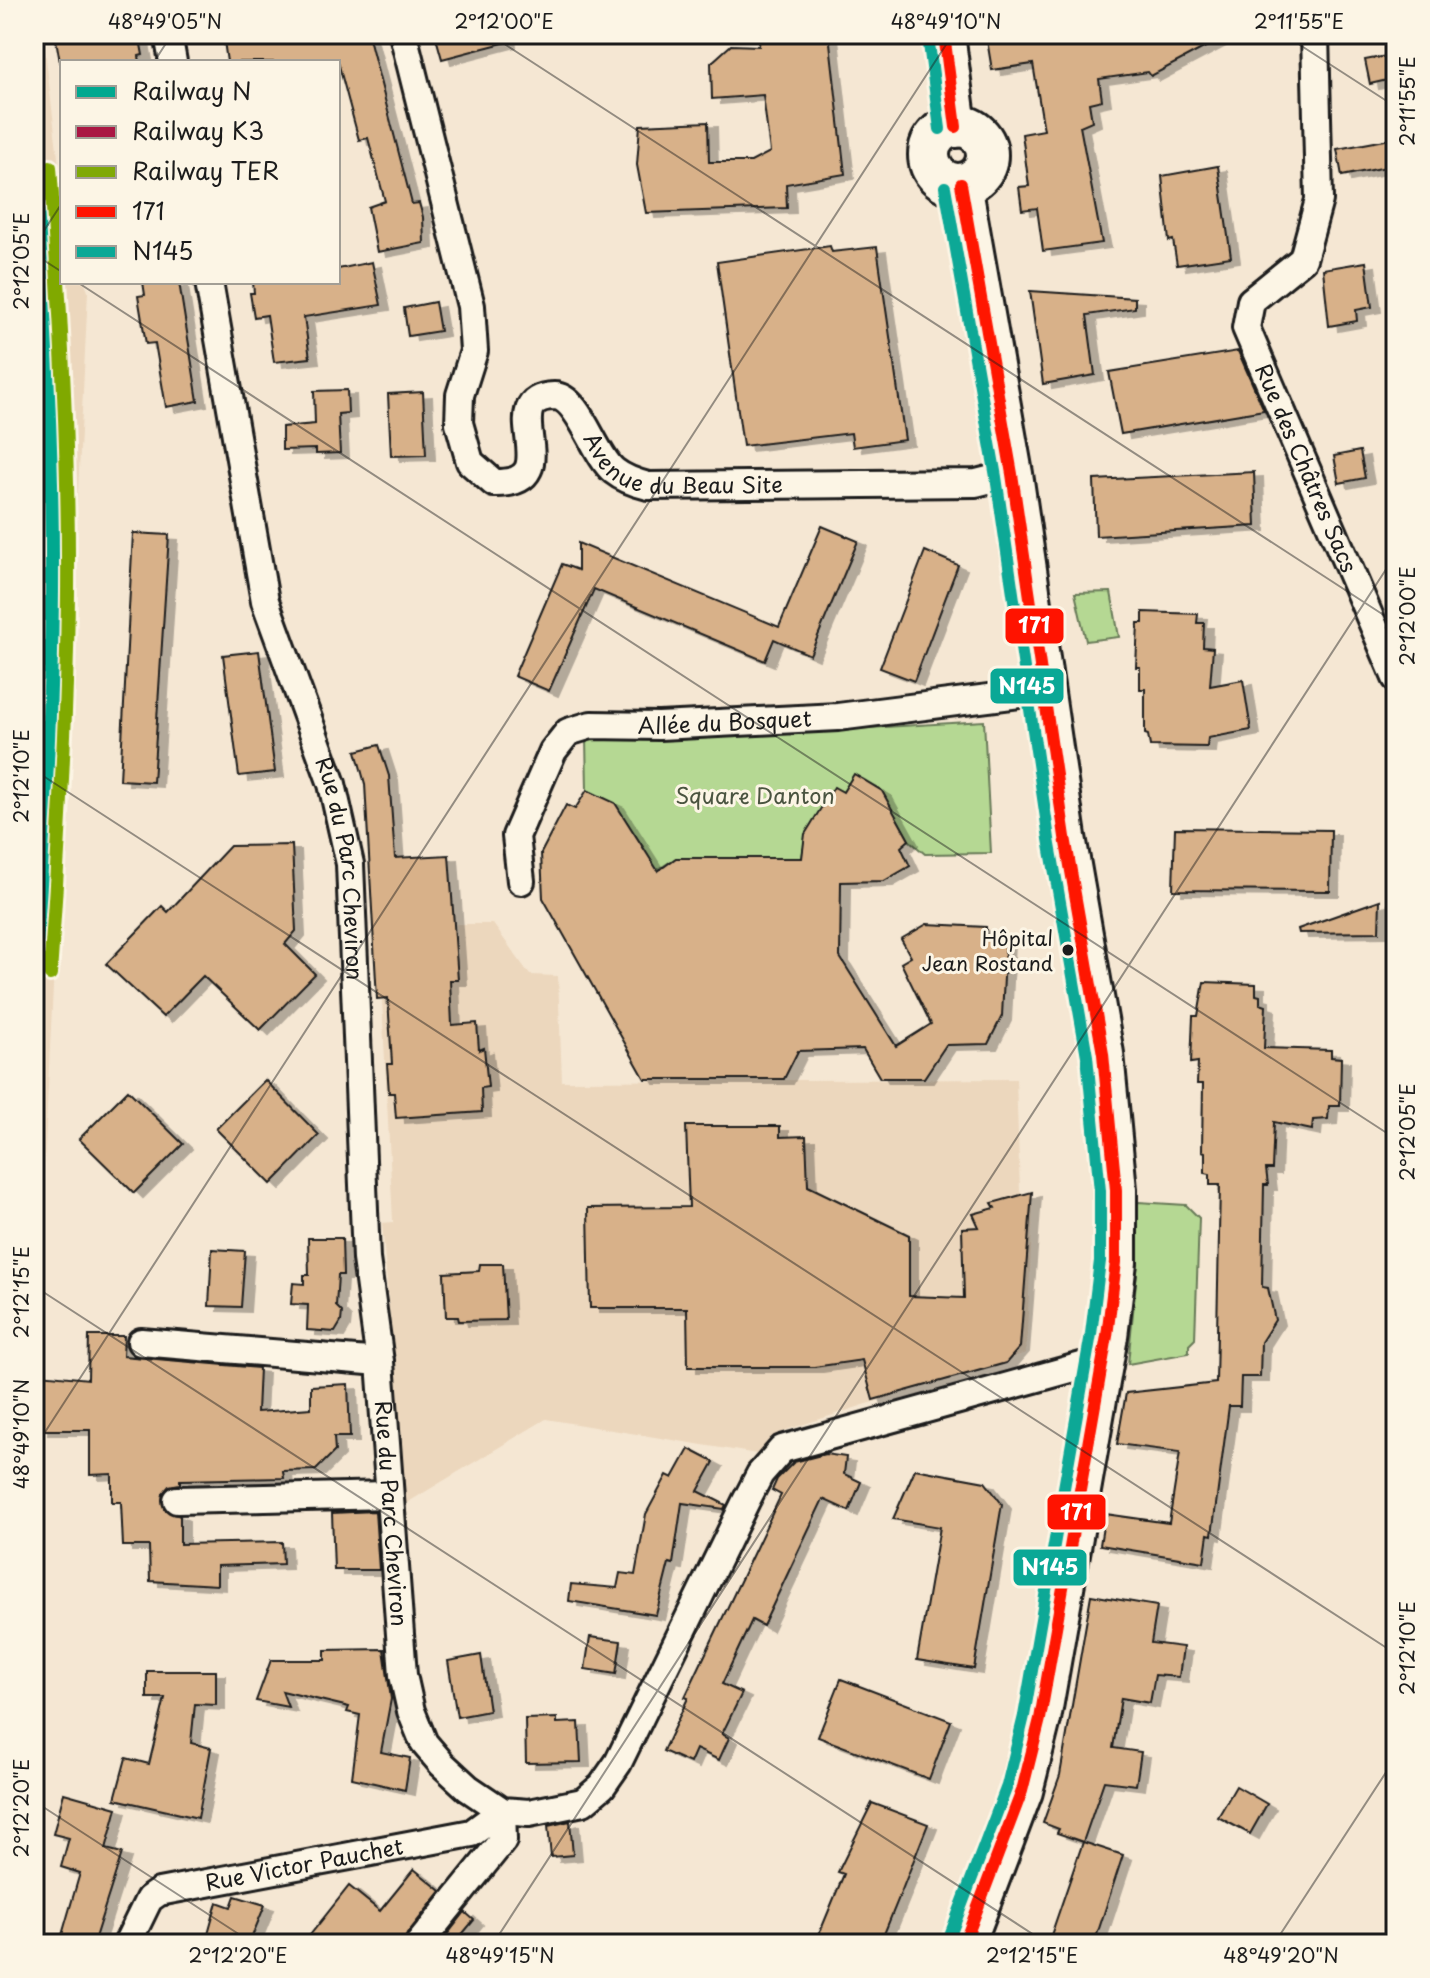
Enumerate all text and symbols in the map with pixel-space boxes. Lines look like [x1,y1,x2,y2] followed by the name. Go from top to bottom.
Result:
[108,6,222,36] text: 48°49'05"N
[454,6,554,36] text: 2°12'00"E
[891,6,1001,36] text: 48°49'10"N
[1254,6,1344,36] text: 2°11'55"E
[1392,56,1422,146] text: 2°11'55"E
[60,60,340,284] legend
[132,72,252,108] text: Railway N
[132,112,264,148] text: Railway K3
[132,152,279,188] text: Railway TER
[132,192,165,228] text: 171
[6,212,36,310] text: 2°12'05"E
[132,232,193,268] text: N145
[1248,358,1367,577] street label: Rue des Châtres Sacs
[576,426,783,501] street label: Avenue du Beau Site
[1392,566,1422,666] text: 2°12'00"E
[1004,607,1065,645] line badge: 171
[1018,607,1050,640] text: 171
[989,667,1065,705] line badge: N145
[998,668,1056,701] text: N145
[638,700,812,741] street label: Allée du Bosquet
[6,729,36,823] text: 2°12'10"E
[308,752,373,981] street label: Rue du Parc Cheviron
[675,778,835,811] park label: Square Danton
[922,923,1053,978] place label: Hôpital Jean Rostand
[1060,942,1076,958] marker: Hôpital Jean Rostand
[1392,1083,1422,1181] text: 2°12'05"E
[6,1246,36,1338] text: 2°12'15"E
[6,1379,36,1489] text: 48°49'10"N
[368,1399,417,1627] street label: Rue du Parc Cheviron
[1046,1493,1107,1531] line badge: 171
[1060,1494,1092,1527] text: 171
[1012,1548,1088,1587] line badge: N145
[1021,1549,1079,1582] text: N145
[1392,1601,1422,1695] text: 2°12'10"E
[6,1758,36,1858] text: 2°12'20"E
[202,1828,406,1898] street label: Rue Victor Pauchet
[188,1940,288,1970] text: 2°12'20"E
[445,1940,555,1970] text: 48°49'15"N
[986,1940,1078,1970] text: 2°12'15"E
[1223,1940,1339,1970] text: 48°49'20"N

